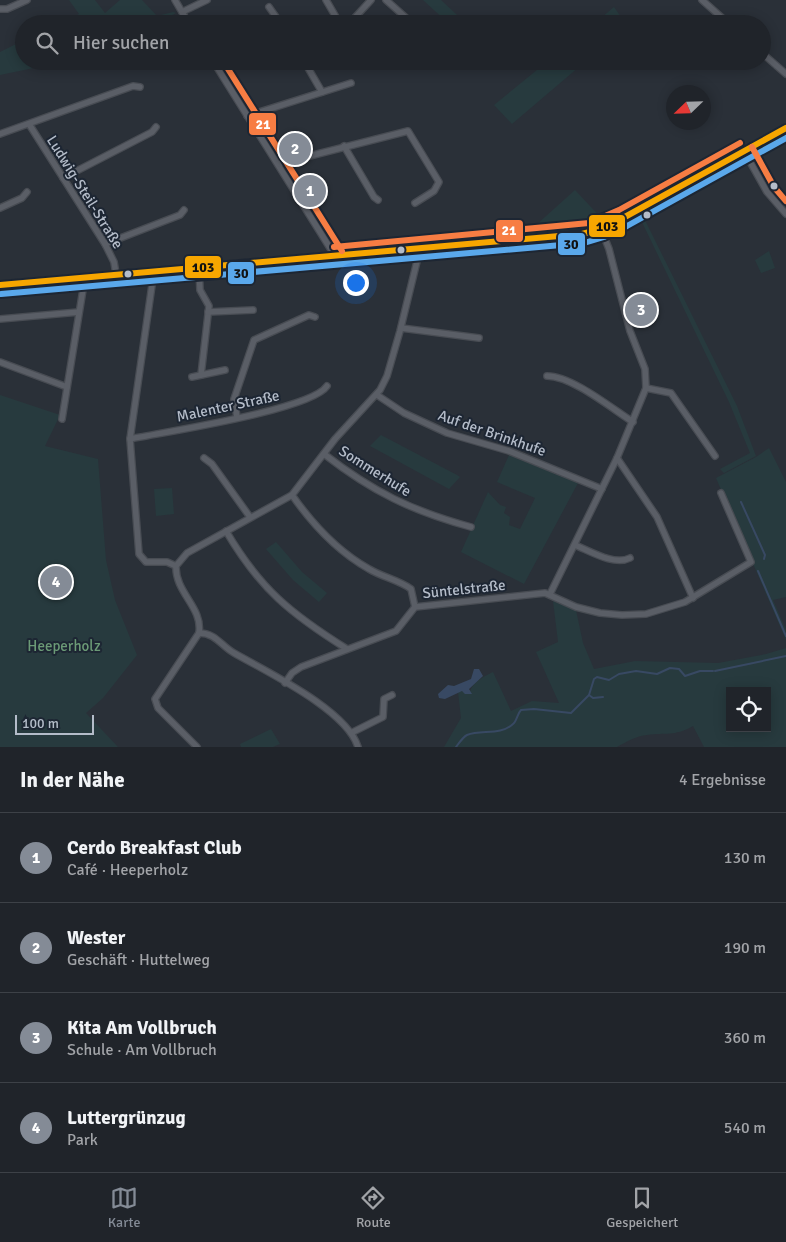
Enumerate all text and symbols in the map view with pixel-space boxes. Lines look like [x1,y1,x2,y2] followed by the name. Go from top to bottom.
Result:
[15,15,771,70] search box
[33,29,61,57] icon: search
[73,31,169,55] text: Hier suchen
[666,85,711,130] north arrow
[248,112,277,136] line badge: 21
[255,116,271,133] text: 21
[279,130,311,168] pin: 2
[43,132,127,252] street label: Ludwig-Steil-Straße
[294,172,326,210] pin: 1
[769,181,779,191] unlabelled marker
[642,210,652,220] unlabelled marker
[588,214,626,238] line badge: 103
[596,218,618,235] text: 103
[495,219,524,243] line badge: 21
[501,222,517,239] text: 21
[557,232,586,256] line badge: 30
[563,236,579,253] text: 30
[396,245,406,255] unlabelled marker
[184,255,222,279] line badge: 103
[192,259,214,276] text: 103
[227,261,255,285] line badge: 30
[233,265,249,282] text: 30
[123,269,133,279] unlabelled marker
[343,270,369,296] your location
[625,291,657,329] pin: 3
[175,386,281,426] street label: Malenter Straße
[436,406,548,460] street label: Auf der Brinkhufe
[336,442,414,500] street label: Sommerhufe
[40,563,72,601] pin: 4
[422,576,506,602] street label: Süntelstraße
[27,637,101,655] park label: Heeperholz
[726,687,771,732] map controls
[726,687,771,732] button: locate
[15,712,94,735] scale bar
[22,715,59,732] text: 100 m
[20,767,125,793] text: In der Nähe
[679,770,766,790] text: 4 Ergebnisse
[67,836,242,860] text: Cerdo Breakfast Club
[32,848,40,868] text: 1
[724,848,766,868] text: 130 m
[67,860,188,880] text: Café · Heeperholz
[67,926,125,950] text: Wester
[32,938,40,958] text: 2
[724,938,766,958] text: 190 m
[67,950,210,970] text: Geschäft · Huttelweg
[67,1016,217,1040] text: Kita Am Vollbruch
[32,1028,40,1048] text: 3
[724,1028,766,1048] text: 360 m
[67,1040,217,1060] text: Schule · Am Vollbruch
[67,1106,186,1130] text: Luttergrünzug
[32,1118,40,1138] text: 4
[724,1118,766,1138] text: 540 m
[67,1130,98,1150] text: Park
[108,1184,140,1231] tab: Karte
[356,1184,391,1231] tab: Route
[606,1184,678,1231] tab: Gespeichert

